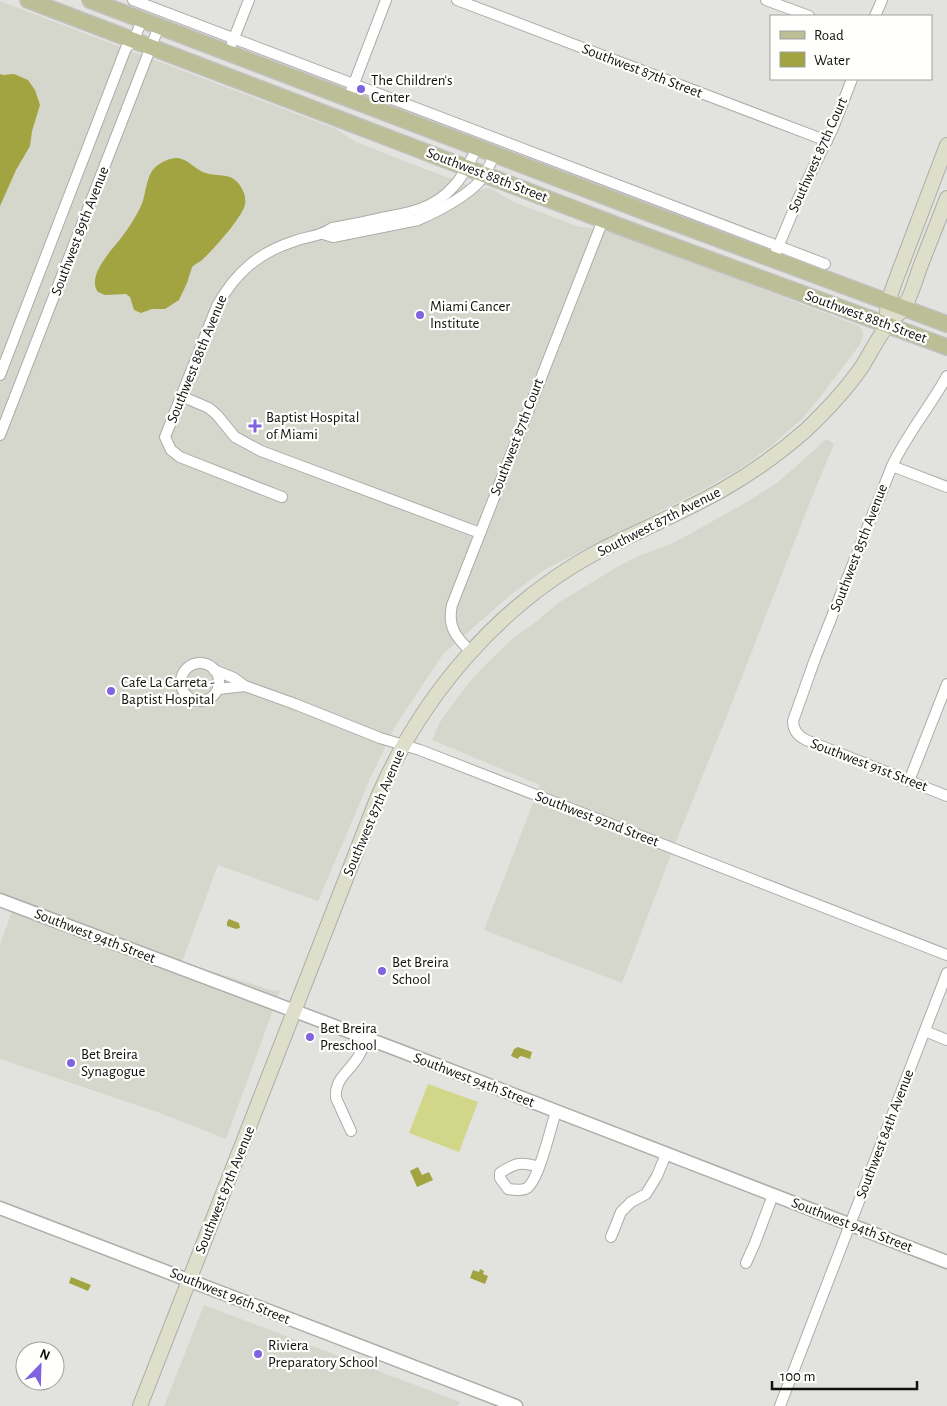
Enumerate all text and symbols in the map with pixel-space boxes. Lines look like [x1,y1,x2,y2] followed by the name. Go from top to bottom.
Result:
[770,15,932,80] legend
[814,28,844,43] text: Road
[580,41,704,101] street label: Southwest 87th Street
[814,53,850,68] text: Water
[371,73,453,105] place label: The Children's Center
[355,83,367,95] marker: The Children's Center
[786,95,850,215] street label: Southwest 87th Court
[424,145,550,205] street label: Southwest 88th Street
[49,164,112,297] street label: Southwest 89th Avenue
[803,288,929,346] street label: Southwest 88th Street
[164,293,230,425] street label: Southwest 88th Avenue
[430,299,510,331] place label: Miami Cancer Institute
[414,309,426,321] marker: Miami Cancer Institute
[488,376,546,498] street label: Southwest 87th Court
[266,410,359,442] place label: Baptist Hospital of Miami
[248,419,262,433] marker: Baptist Hospital of Miami
[828,482,890,614] street label: Southwest 85th Avenue
[595,484,723,560] street label: Southwest 87th Avenue
[121,675,215,707] place label: Cafe La Carreta - Baptist Hospital
[105,685,117,697] marker: Cafe La Carreta - Baptist Hospital
[808,736,930,794] street label: Southwest 91st Street
[341,747,407,878] street label: Southwest 87th Avenue
[533,789,661,850] street label: Southwest 92nd Street
[32,906,158,966] street label: Southwest 94th Street
[392,955,449,987] place label: Bet Breira School
[376,965,388,977] marker: Bet Breira School
[320,1021,377,1053] place label: Bet Breira Preschool
[304,1031,316,1043] marker: Bet Breira Preschool
[81,1047,145,1079] place label: Bet Breira Synagogue
[411,1050,537,1110] street label: Southwest 94th Street
[65,1057,77,1069] marker: Bet Breira Synagogue
[853,1067,917,1201] street label: Southwest 84th Avenue
[193,1124,257,1256] street label: Southwest 87th Avenue
[789,1195,915,1255] street label: Southwest 94th Street
[168,1265,292,1327] street label: Southwest 96th Street
[268,1338,378,1370] place label: Riviera Preparatory School
[15,1341,65,1391] north arrow
[37,1347,52,1363] text: N
[252,1348,264,1360] marker: Riviera Preparatory School
[772,1358,917,1390] scale bar
[780,1369,815,1384] text: 100 m

